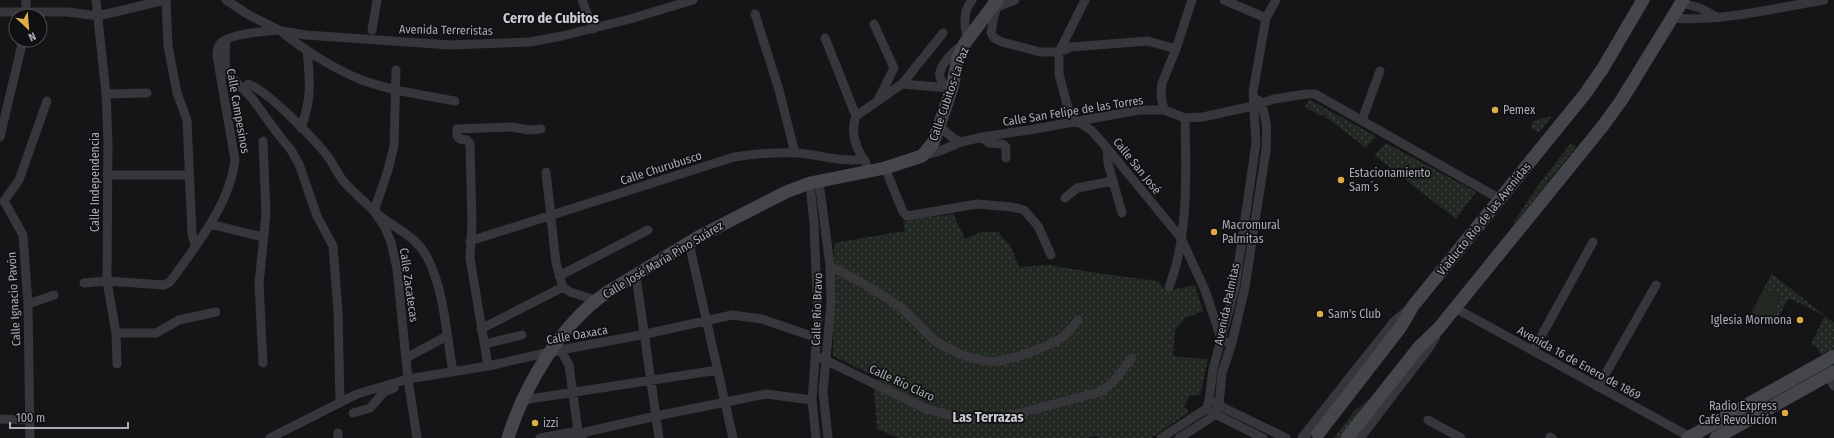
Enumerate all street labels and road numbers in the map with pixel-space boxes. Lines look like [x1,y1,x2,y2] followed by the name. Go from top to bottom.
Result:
[399,22,493,38] street label: Avenida Terreristas
[926,45,972,143] street label: Calle Cubitos-La Paz
[224,67,252,155] street label: Calle Campesinos
[1002,93,1144,129] street label: Calle San Felipe de las Torres
[88,132,102,232] street label: Calle Independencia
[1110,135,1164,197] street label: Calle San José
[619,148,703,188] street label: Calle Churubusco
[1434,160,1534,278] street label: Viaducto Río de las Avenidas
[600,218,726,302] street label: Calle José María Pino Suárez
[397,247,421,323] street label: Calle Zacatecas
[5,252,23,346] street label: Calle Ignacio Pavón
[1211,262,1243,346] street label: Avenida Palmitas
[809,272,825,346] street label: Calle Río Bravo
[545,323,609,347] street label: Calle Oaxaca
[1515,323,1643,403] street label: Avenida 16 de Enero de 1869
[867,362,937,404] street label: Calle Río Claro

